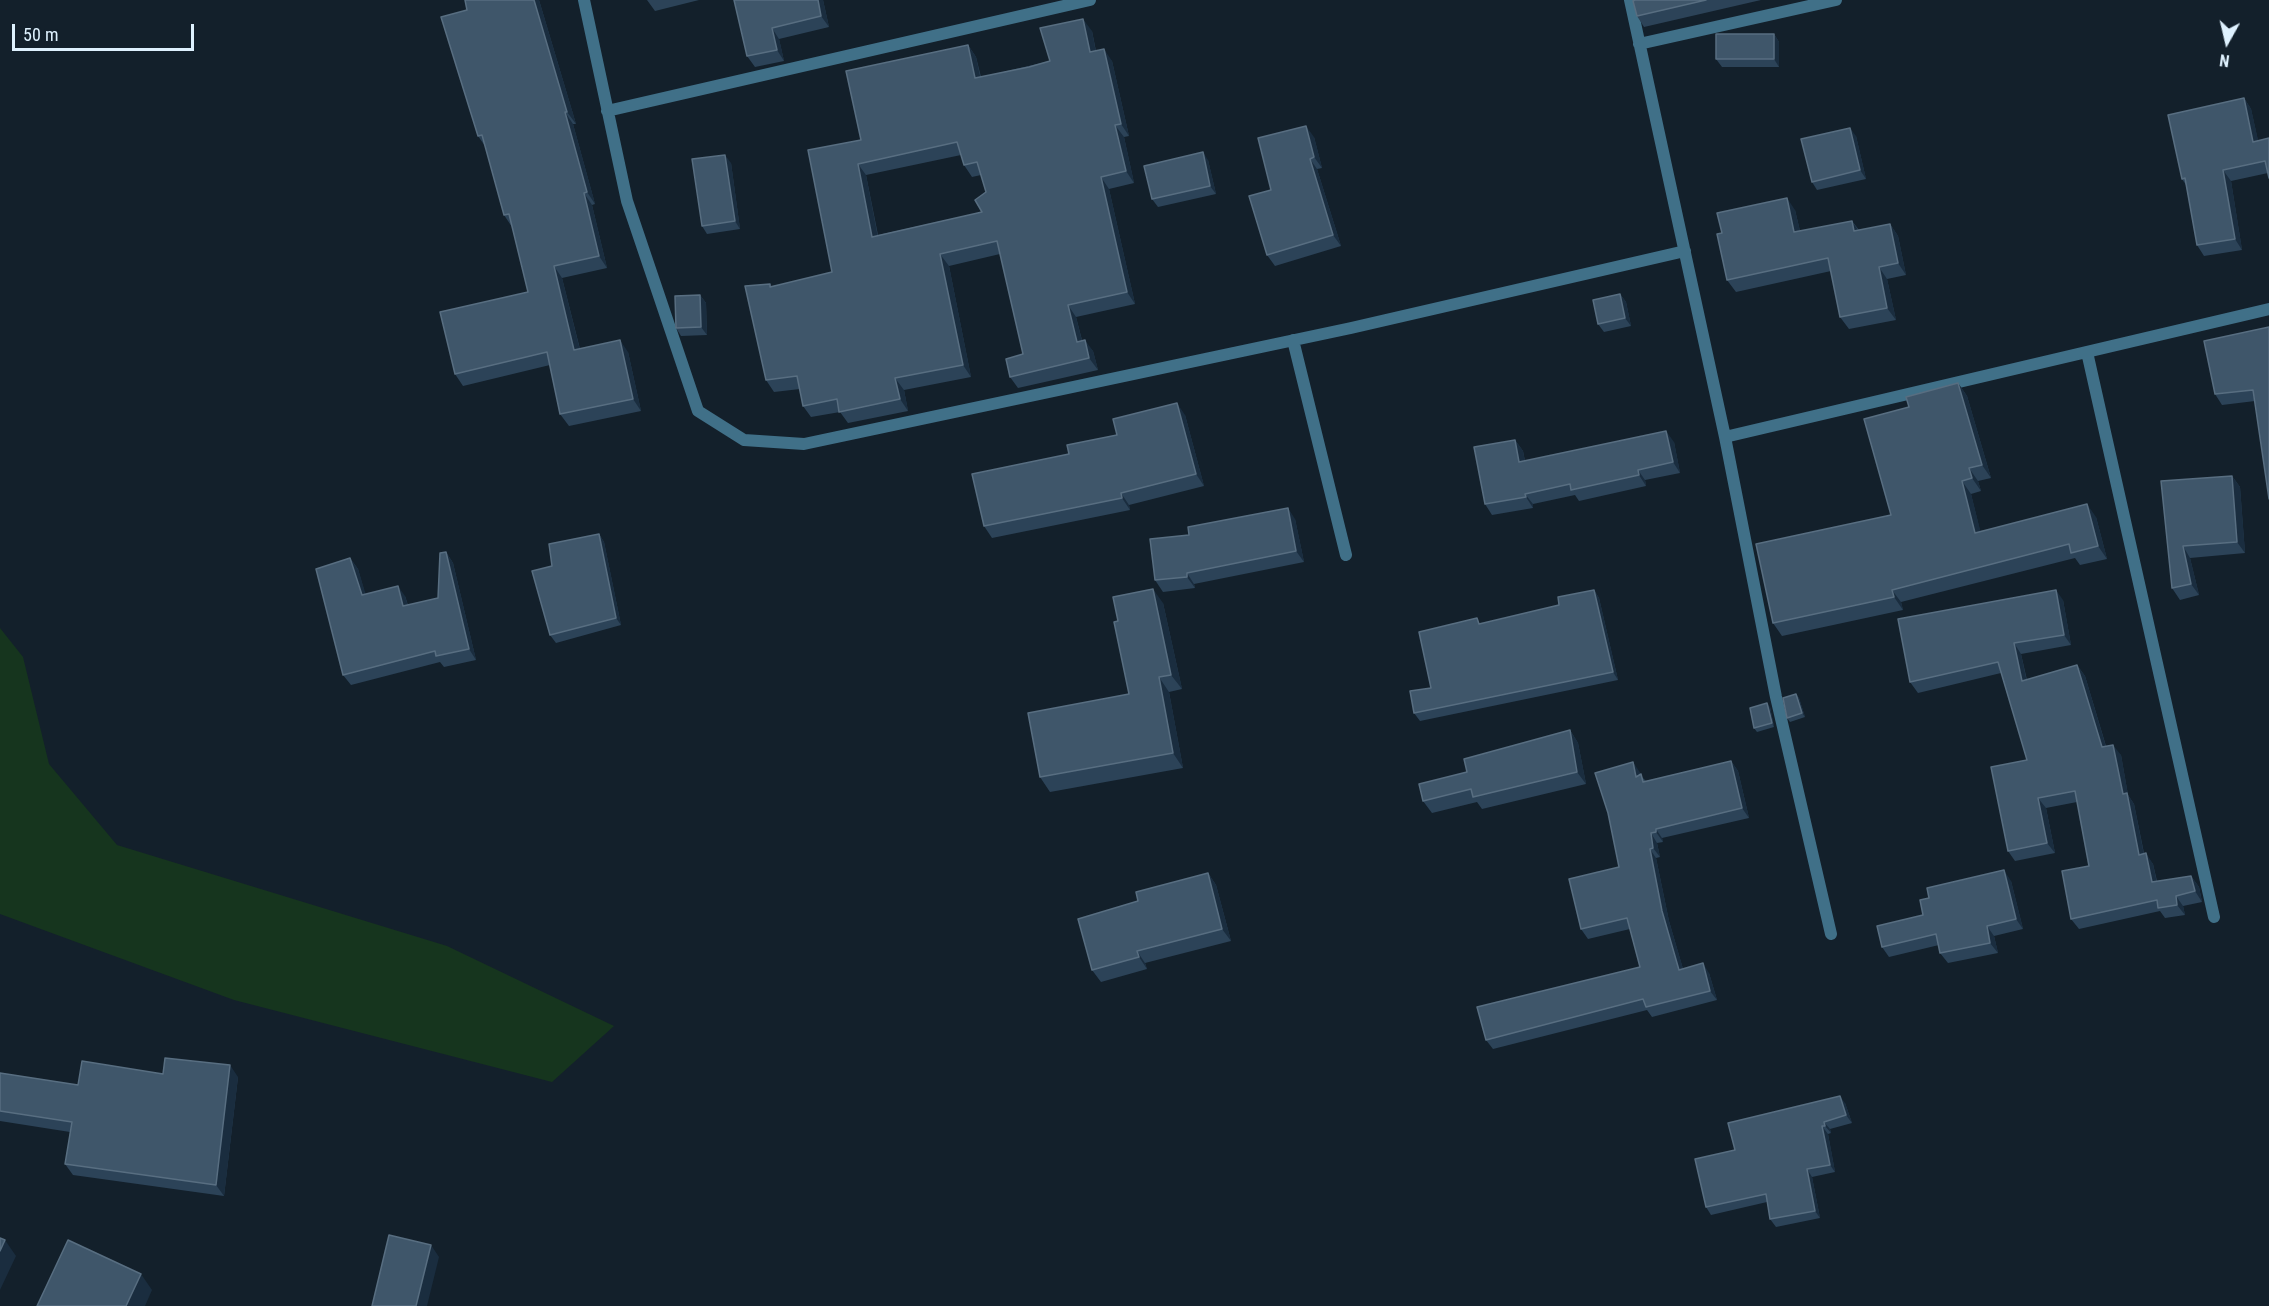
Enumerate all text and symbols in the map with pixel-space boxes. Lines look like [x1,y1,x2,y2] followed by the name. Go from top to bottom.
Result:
[15,12,196,50] scale bar
[2197,12,2257,72] north arrow
[23,24,58,45] text: 50 m
[2218,50,2231,70] text: N

